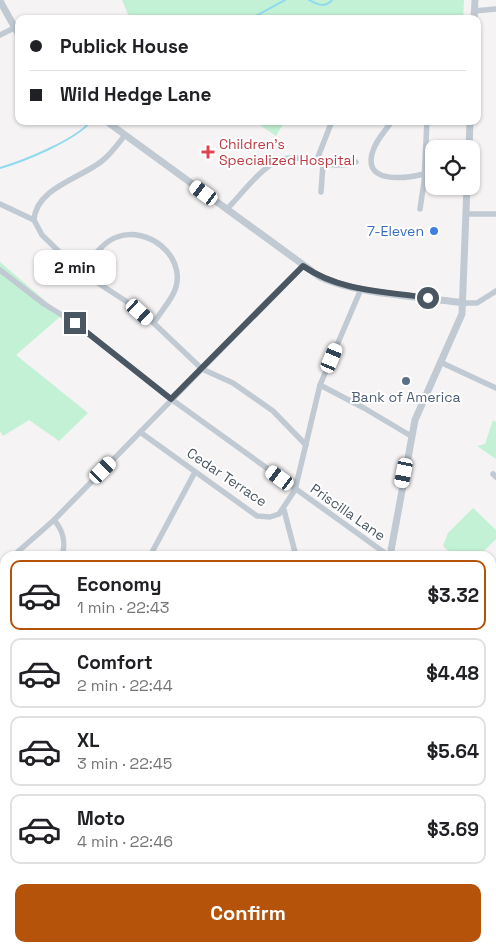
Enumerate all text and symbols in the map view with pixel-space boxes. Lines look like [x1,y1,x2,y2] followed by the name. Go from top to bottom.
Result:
[60,34,189,59] text: Publick House
[60,82,212,107] text: Wild Hedge Lane
[219,135,355,169] place label: Children's Specialized Hospital
[425,140,480,195] map controls
[425,140,480,195] button: locate
[201,145,215,159] marker: Children's Specialized Hospital
[187,178,220,208] car
[367,222,424,240] place label: 7-Eleven
[428,225,440,237] marker: 7-Eleven
[34,250,116,286] callout: 2 min
[54,257,96,278] text: 2 min
[417,287,439,309] route start
[123,296,156,328] car
[64,312,86,334] route end
[319,341,344,375] car
[400,375,412,387] marker: Bank of America
[351,388,461,406] place label: Bank of America
[183,444,271,510] street label: Cedar Terrace
[87,454,118,486] car
[393,457,414,489] car
[263,463,296,493] car
[307,480,389,544] street label: Priscilla Lane
[77,572,161,597] text: Economy
[17,573,62,618] icon: car
[427,583,479,608] text: $3.32
[77,597,170,618] text: 1 min · 22:43
[77,650,153,675] text: Comfort
[17,651,62,696] icon: car
[426,661,479,686] text: $4.48
[77,675,173,696] text: 2 min · 22:44
[77,728,100,753] text: XL
[17,729,62,774] icon: car
[427,739,479,764] text: $5.64
[77,753,172,774] text: 3 min · 22:45
[77,806,125,831] text: Moto
[17,807,62,852] icon: car
[427,817,479,842] text: $3.69
[77,831,173,852] text: 4 min · 22:46
[15,884,481,942] button: Confirm

